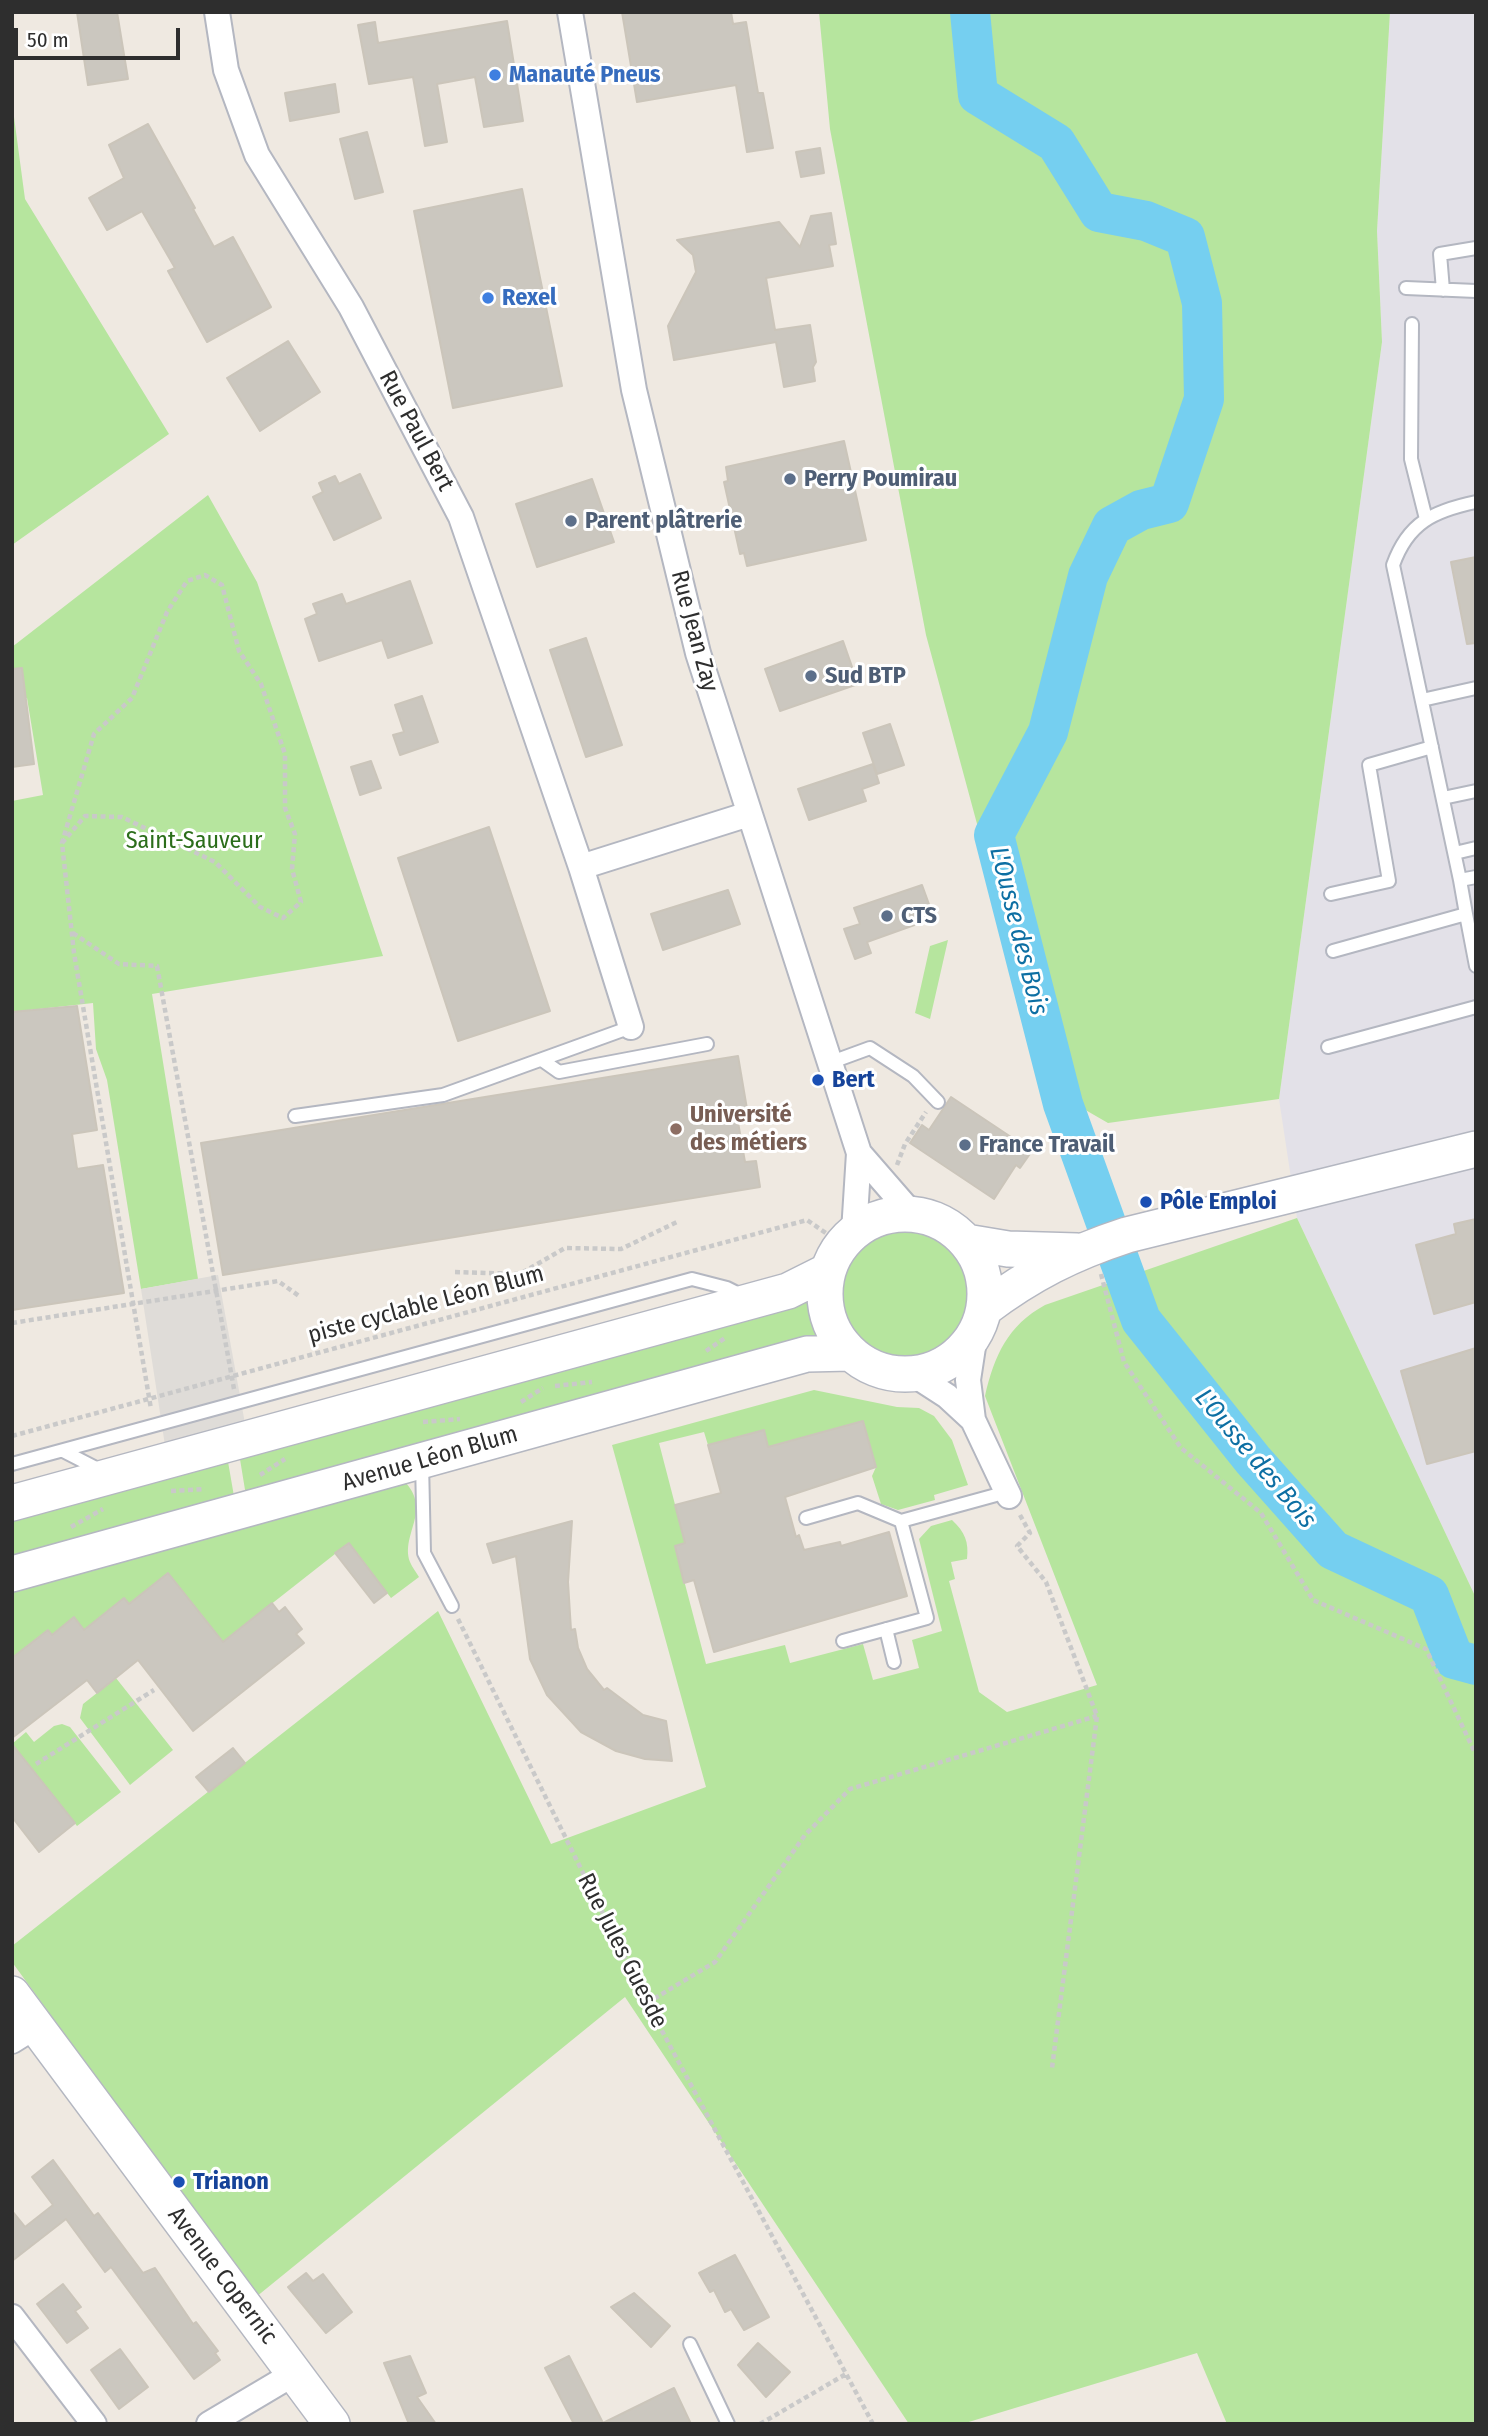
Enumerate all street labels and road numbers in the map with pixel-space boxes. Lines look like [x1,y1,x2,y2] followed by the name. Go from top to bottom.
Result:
[372,366,460,496] street label: Rue Paul Bert
[664,567,724,695] street label: Rue Jean Zay
[305,1260,547,1350] street label: piste cyclable Léon Blum
[339,1420,521,1498] street label: Avenue Léon Blum
[571,1869,673,2033] street label: Rue Jules Guesde
[161,2202,283,2350] street label: Avenue Copernic

